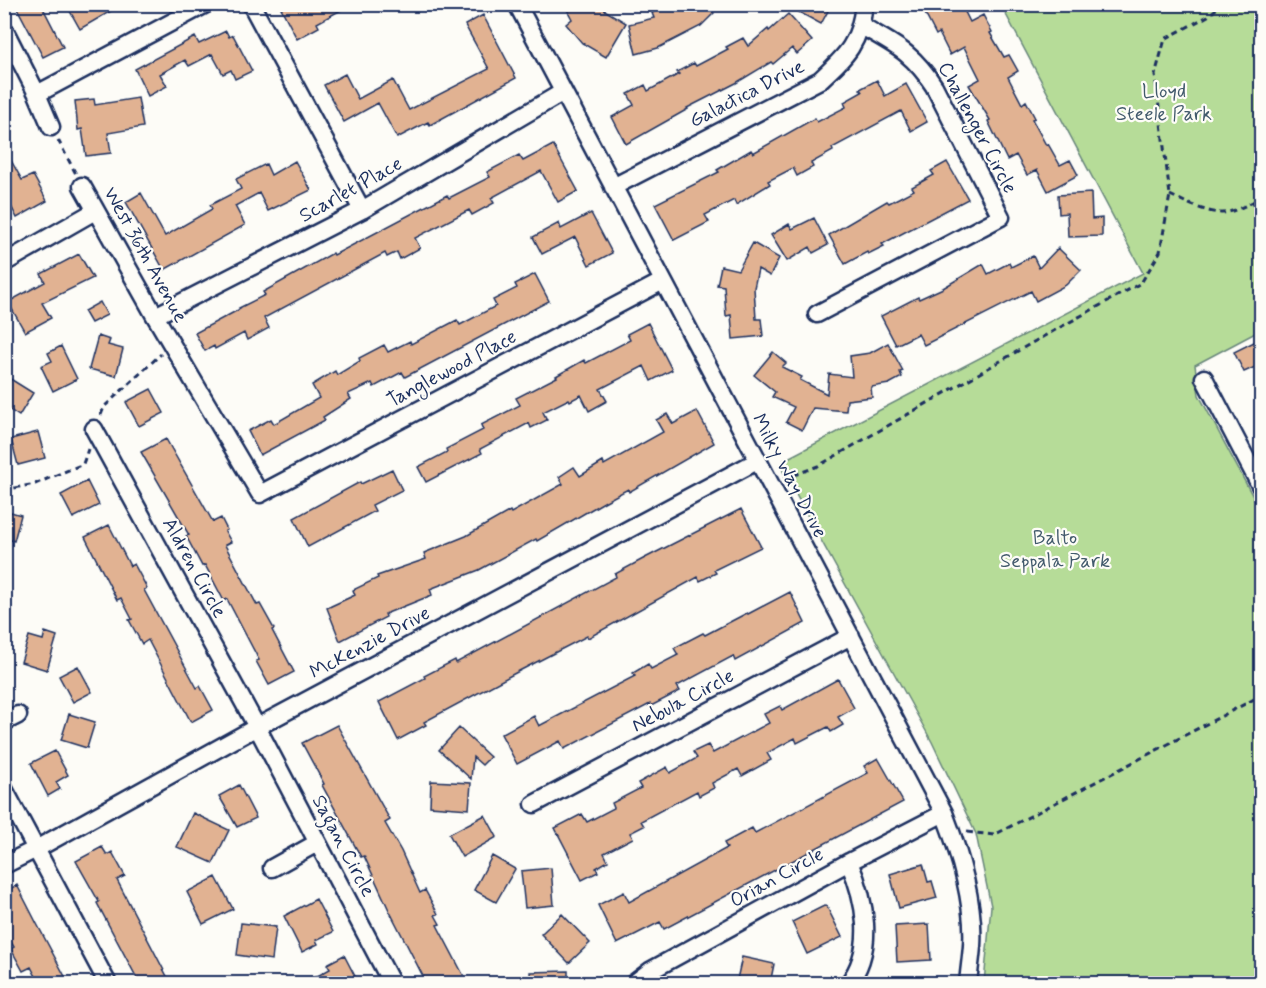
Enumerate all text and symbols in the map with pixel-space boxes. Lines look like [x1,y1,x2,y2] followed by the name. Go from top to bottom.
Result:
[685,53,809,135] street label: Galactica Drive
[930,57,1023,199] street label: Challenger Circle
[1116,78,1212,128] park label: Lloyd Steele Park
[295,151,407,229] street label: Scarlet Place
[96,182,194,328] street label: West 36th Avenue
[382,323,522,415] street label: Tanglewood Place
[745,409,833,543] street label: Milky Way Drive
[155,513,233,623] street label: Aldren Circle
[1000,525,1110,575] park label: Balto Seppala Park
[305,600,435,686] street label: McKenzie Drive
[627,663,739,739] street label: Nebula Circle
[303,790,381,903] street label: Sagan Circle
[725,841,829,915] street label: Orian Circle

